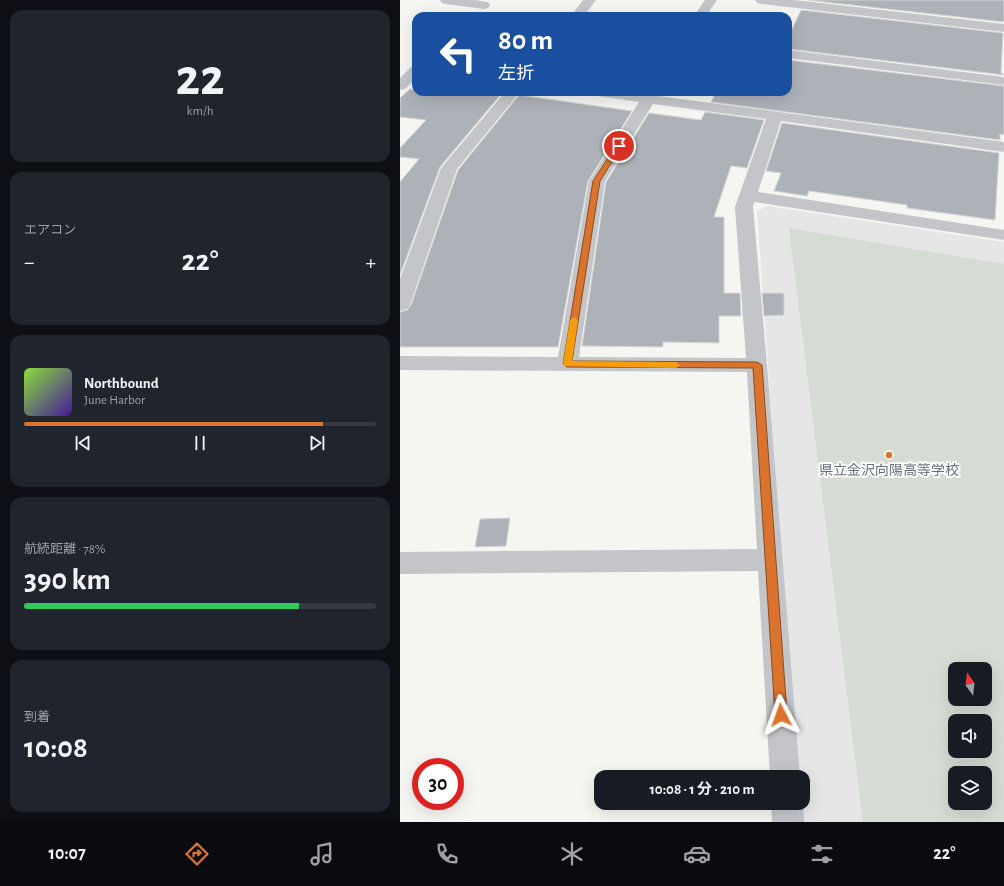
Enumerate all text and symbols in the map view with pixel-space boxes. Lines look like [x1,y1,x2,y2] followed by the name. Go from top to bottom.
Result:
[498,27,553,55] text: 80 m
[432,28,484,80] icon: left
[176,52,224,104] text: 22
[498,65,534,83] text: 左折
[187,105,213,118] text: km/h
[602,129,636,163] pin
[608,135,630,157] icon: arrive
[24,224,76,237] text: エアコン
[181,246,219,276] text: 22°
[24,251,35,273] text: −
[365,251,376,273] text: +
[84,376,159,391] text: Northbound
[84,394,145,407] text: June Harbor
[72,432,94,454] icon: previous
[189,432,211,454] icon: pause
[306,432,328,454] icon: next
[884,450,894,460] marker: 県立金沢向陽高等学校
[819,462,959,478] place label: 県立金沢向陽高等学校
[24,543,106,556] text: 航続距離 · 78%
[24,565,111,595] text: 390 km
[948,662,992,706] north arrow
[948,662,992,810] map controls
[760,694,802,736] position arrow
[24,711,50,724] text: 到着
[948,714,992,758] button: sound
[24,733,88,763] text: 10:08
[412,758,464,810] speed limit sign: 30
[948,766,992,810] button: layers
[649,782,755,797] text: 10:08 · 1 分 · 210 m
[183,840,211,868] icon: directions
[308,840,336,868] icon: music
[433,840,461,868] icon: phone
[558,840,586,868] icon: climate
[683,840,711,868] icon: car
[808,840,836,868] icon: filters
[49,845,86,863] text: 10:07
[933,845,955,863] text: 22°

